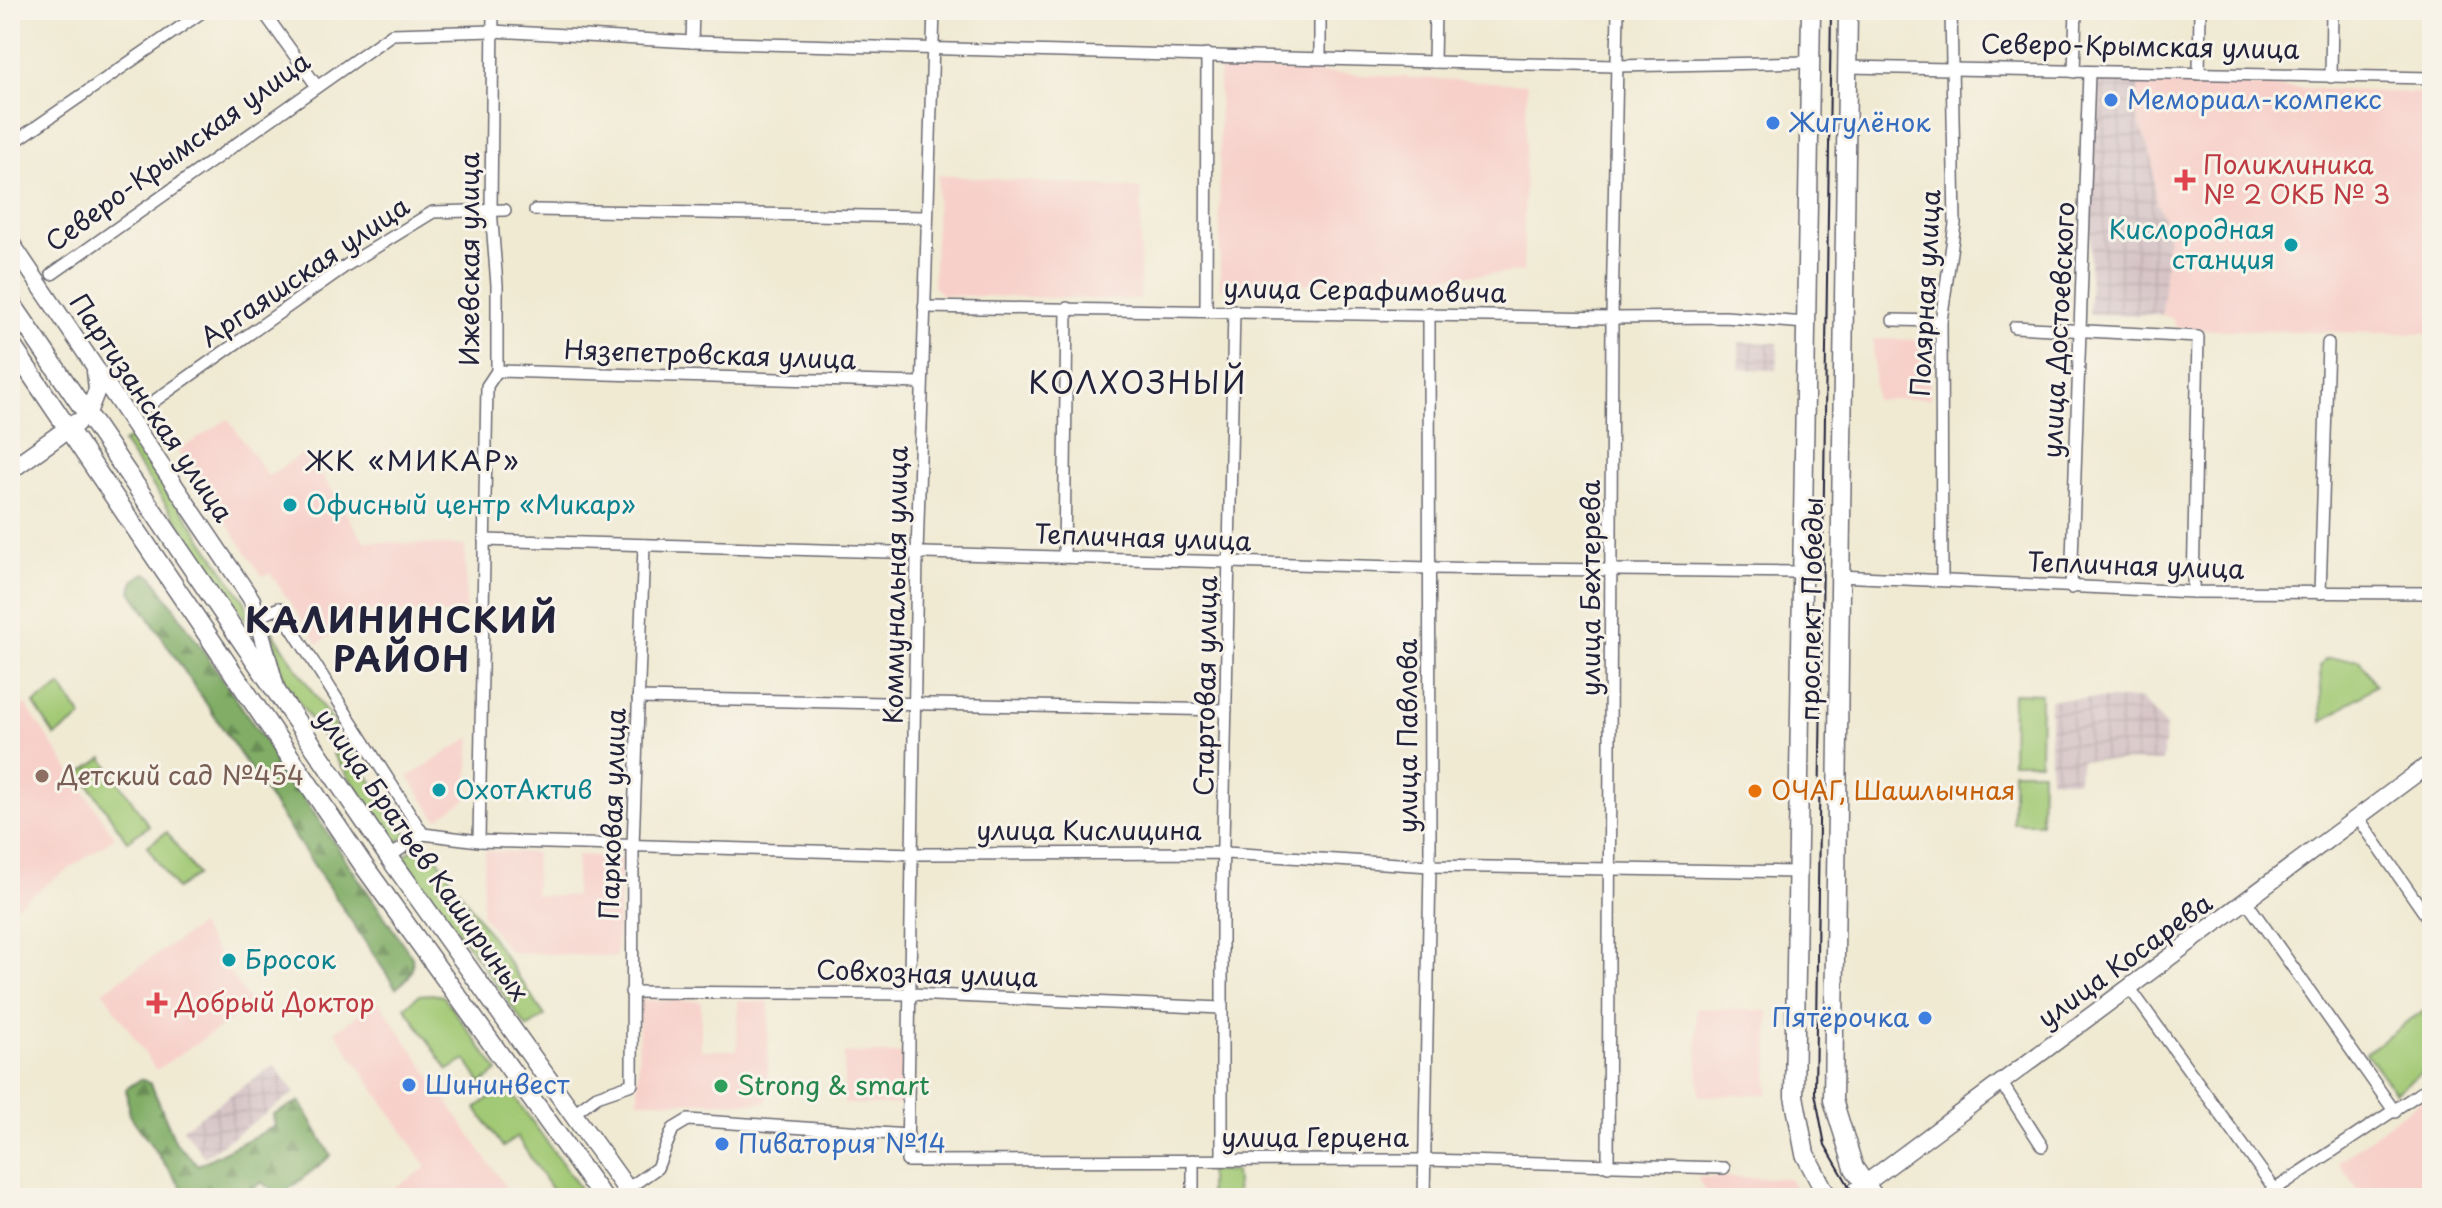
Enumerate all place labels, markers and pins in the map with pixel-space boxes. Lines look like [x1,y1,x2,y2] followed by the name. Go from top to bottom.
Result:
[2127,79,2382,118] place label: Мемориал-компекс
[2102,91,2120,109] marker: Мемориал-компекс
[1788,102,1931,141] place label: Жигулёнок
[1764,114,1782,132] marker: Жигулёнок
[2203,144,2390,213] place label: Поликлиника № 2 ОКБ № 3
[2174,169,2196,191] marker: Поликлиника № 2 ОКБ № 3
[2109,209,2275,278] place label: Кислородная станция
[2282,236,2300,254] marker: Кислородная станция
[306,484,636,523] place label: Офисный центр «Микар»
[281,496,299,514] marker: Офисный центр «Микар»
[57,755,304,794] place label: Детский сад №454
[33,767,51,785] marker: Детский сад №454
[455,769,592,808] place label: ОхотАктив
[1771,770,2015,809] place label: ОЧАГ, Шашлычная
[430,781,448,799] marker: ОхотАктив
[1746,782,1764,800] marker: ОЧАГ, Шашлычная
[245,939,336,978] place label: Бросок
[220,951,238,969] marker: Бросок
[174,982,375,1021] place label: Добрый Доктор
[146,992,168,1014] marker: Добрый Доктор
[1771,997,1910,1036] place label: Пятёрочка
[1916,1009,1934,1027] marker: Пятёрочка
[425,1064,570,1103] place label: Шининвест
[737,1065,930,1104] place label: Strong & smart
[400,1076,418,1094] marker: Шининвест
[712,1077,730,1095] marker: Strong & smart
[738,1123,946,1162] place label: Пиватория №14
[713,1135,731,1153] marker: Пиватория №14

